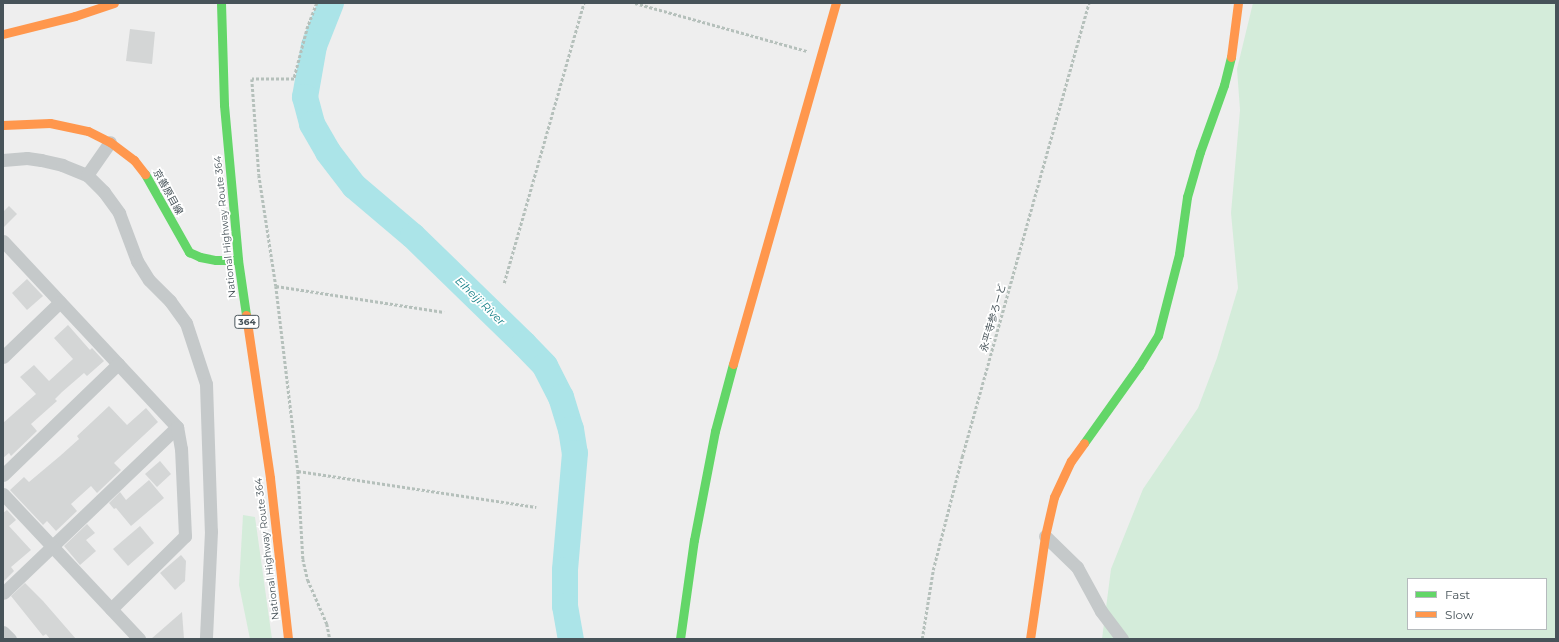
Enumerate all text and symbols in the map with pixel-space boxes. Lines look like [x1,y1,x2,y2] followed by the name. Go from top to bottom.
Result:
[212,155,238,299] street label: National Highway Route 364
[151,167,185,217] street label: 京善原目線
[452,274,508,328] water label: Eiheiji River
[978,283,1008,353] street label: 永平寺参ろーど
[234,315,260,329] road number: 364
[252,477,282,621] street label: National Highway Route 364
[1407,578,1547,630] legend
[1445,587,1470,602] text: Fast
[1445,607,1474,622] text: Slow

